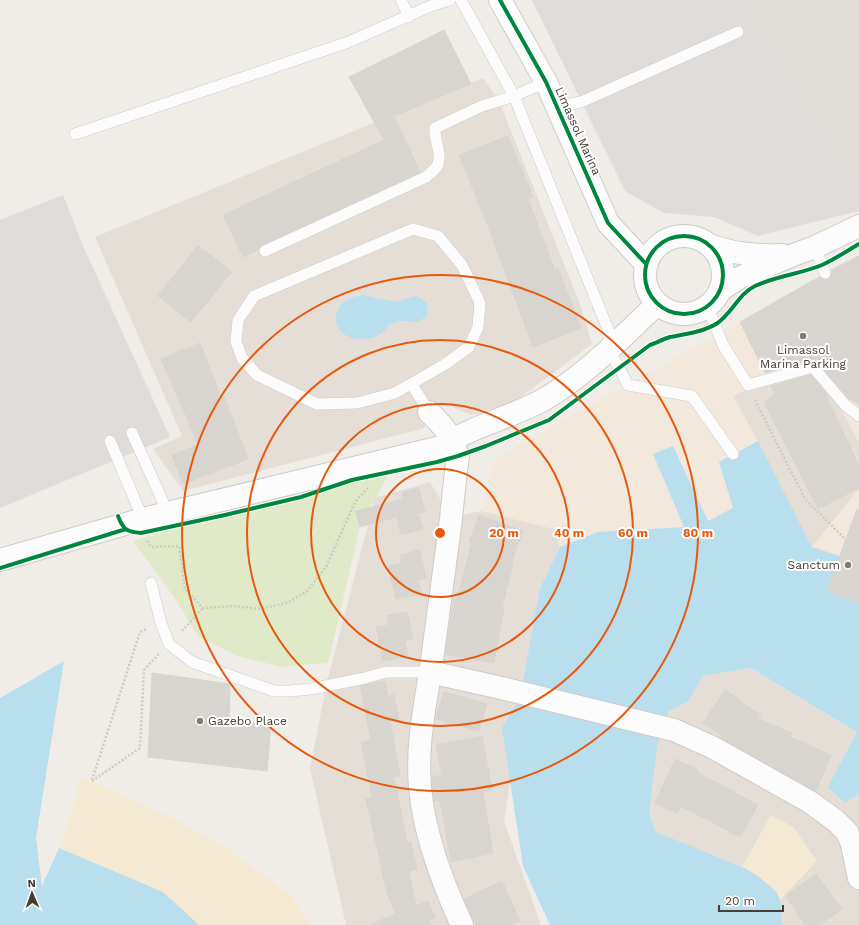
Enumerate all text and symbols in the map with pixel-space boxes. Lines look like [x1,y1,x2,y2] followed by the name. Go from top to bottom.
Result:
[552,85,604,177] street label: Limassol Marina
[798,331,808,341] marker: Limassol Marina Parking
[760,343,847,371] place label: Limassol Marina Parking
[433,526,447,540] centre of rings
[489,526,519,540] text: 20 m
[554,526,584,540] text: 40 m
[618,526,648,540] text: 60 m
[683,526,713,540] text: 80 m
[788,558,840,572] place label: Sanctum
[843,560,853,570] marker: Sanctum
[208,714,287,728] place label: Gazebo Place
[195,716,205,726] marker: Gazebo Place
[12,873,52,913] north arrow
[27,877,36,890] text: N
[719,887,783,913] scale bar
[725,894,755,908] text: 20 m

